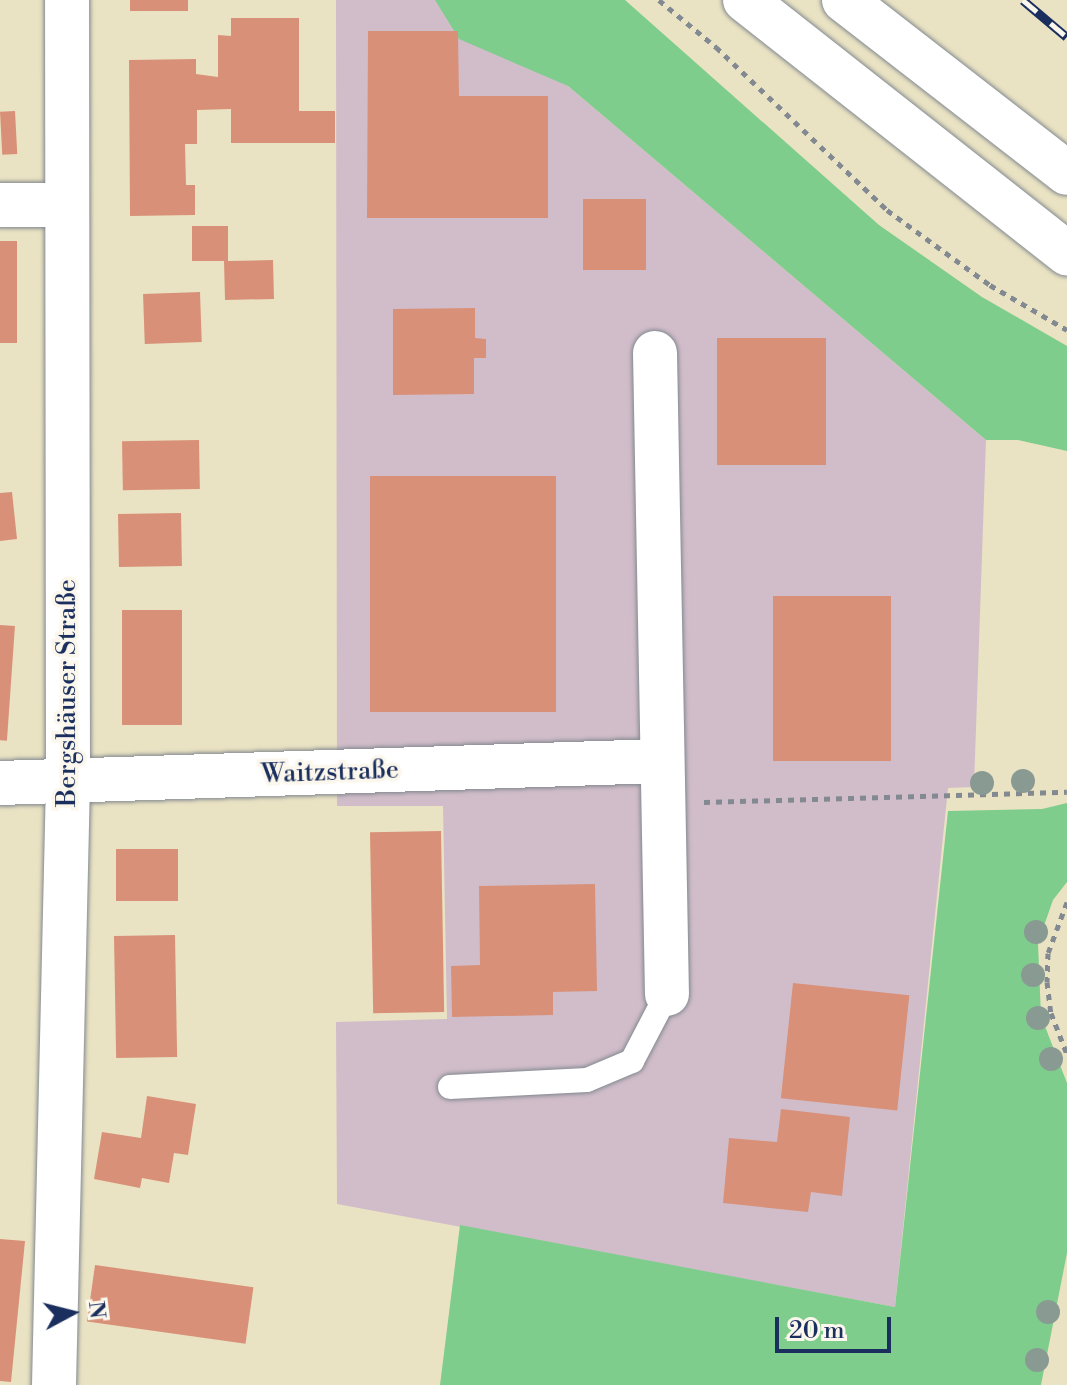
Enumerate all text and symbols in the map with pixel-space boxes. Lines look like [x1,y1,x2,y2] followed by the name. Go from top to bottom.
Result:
[52,579,84,807] street label: Bergshäuser Straße
[261,755,399,791] street label: Waitzstraße
[32,1273,112,1353] north arrow
[82,1300,111,1320] text: N
[779,1301,895,1351] scale bar
[789,1316,845,1346] text: 20 m

